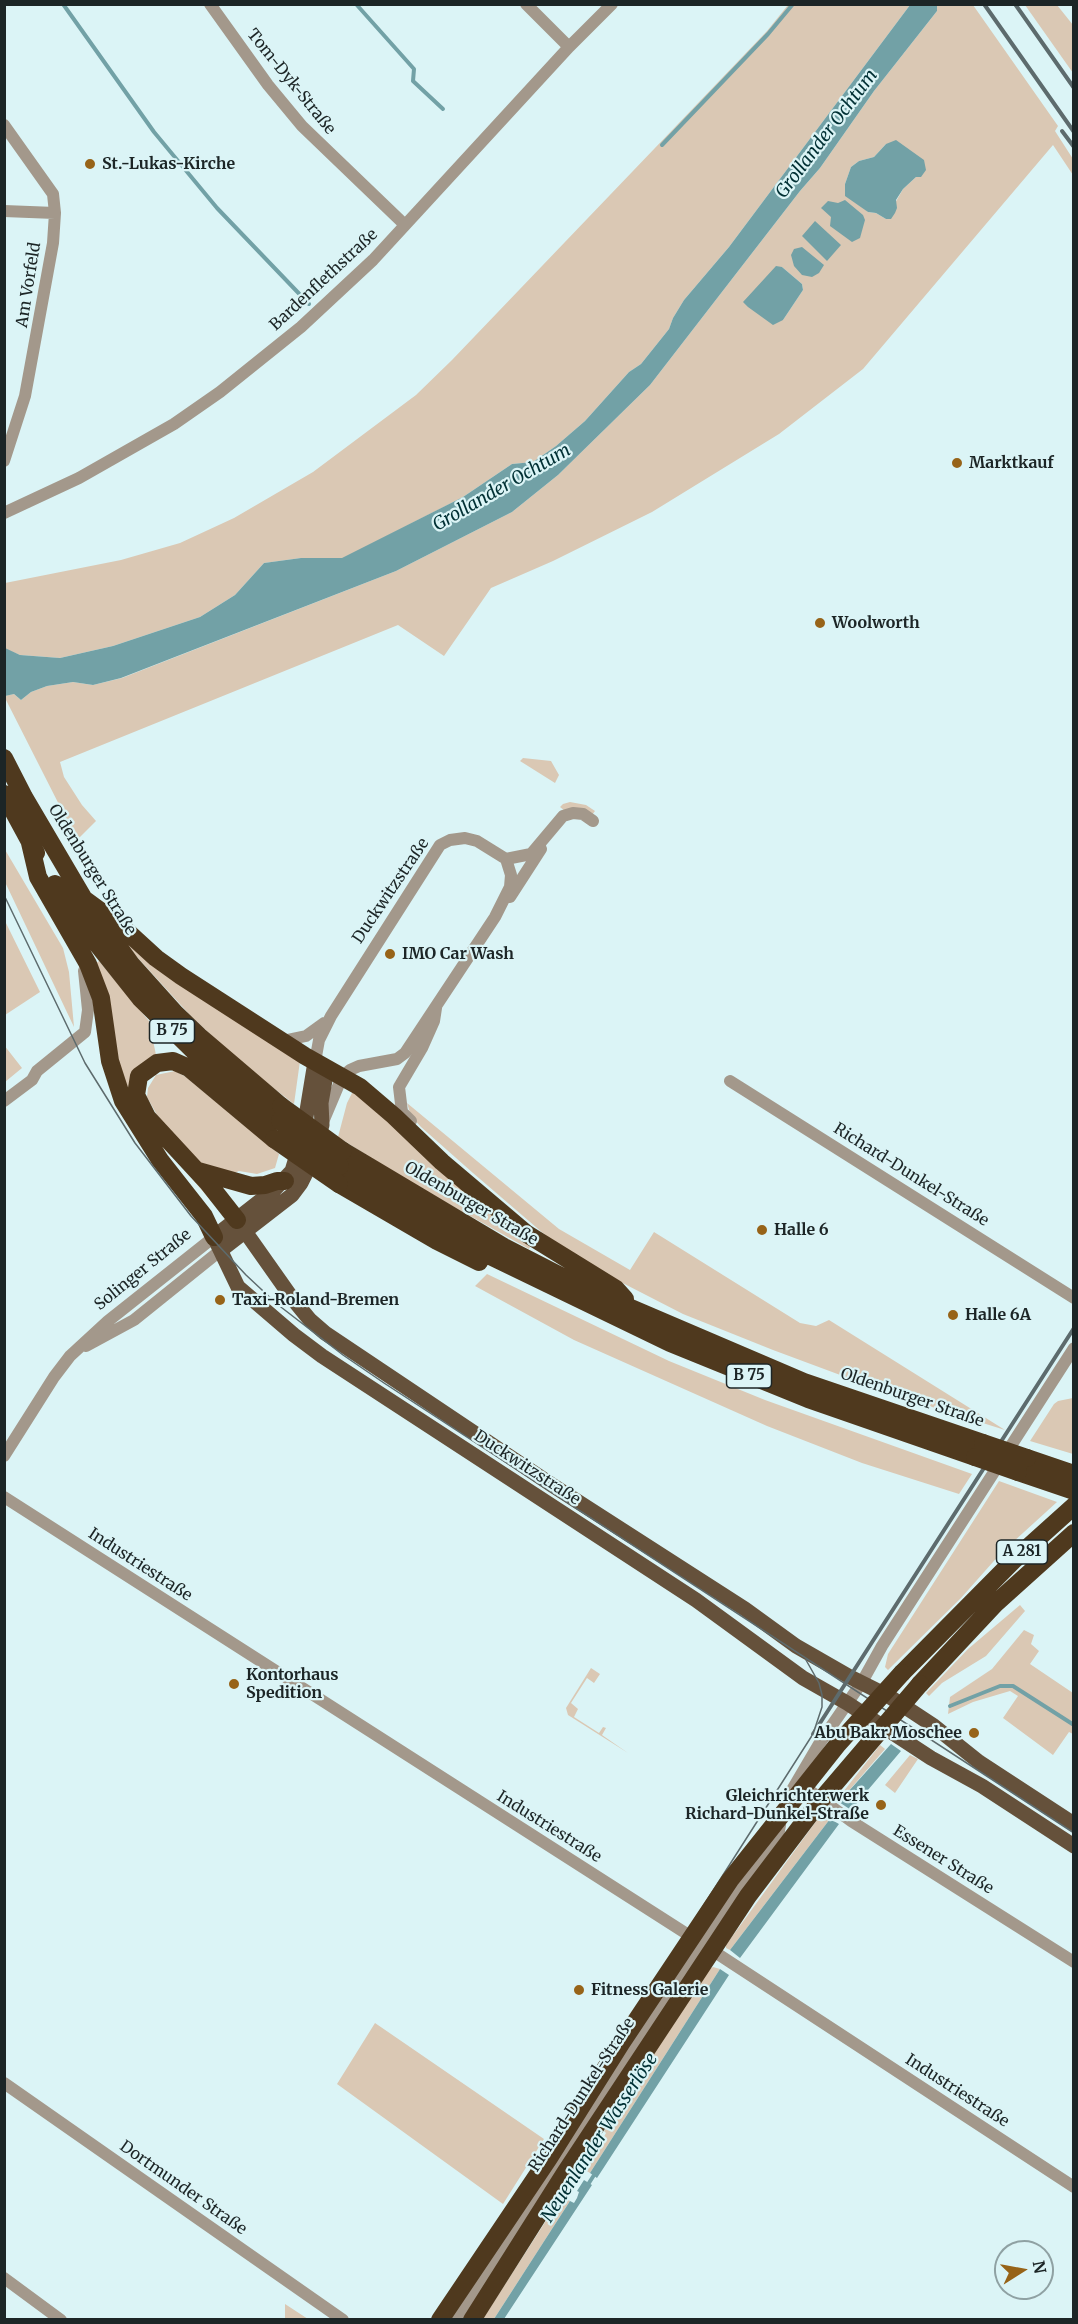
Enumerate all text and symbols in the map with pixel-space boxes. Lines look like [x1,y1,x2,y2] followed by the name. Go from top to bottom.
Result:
[243,25,339,139] street label: Tom-Dyk-Straße
[772,65,882,203] water label: Grollander Ochtum
[102,154,235,174] place label: St.-Lukas-Kirche
[83,157,97,171] marker: St.-Lukas-Kirche
[266,225,382,335] street label: Bardenflethstraße
[13,241,45,329] street label: Am Vorfeld
[429,440,575,536] water label: Grollander Ochtum
[969,453,1054,473] place label: Marktkauf
[950,456,964,470] marker: Marktkauf
[832,613,920,633] place label: Woolworth
[813,616,827,630] marker: Woolworth
[44,801,140,939] street label: Oldenburger Straße
[349,835,433,947] street label: Duckwitzstraße
[402,944,514,964] place label: IMO Car Wash
[383,947,397,961] marker: IMO Car Wash
[150,1019,195,1043] road number: B 75
[830,1119,992,1231] street label: Richard-Dunkel-Straße
[401,1158,541,1250] street label: Oldenburger Straße
[774,1220,829,1240] place label: Halle 6
[755,1223,769,1237] marker: Halle 6
[91,1225,195,1315] street label: Solinger Straße
[232,1290,399,1310] place label: Taxi-Roland-Bremen
[213,1293,227,1307] marker: Taxi-Roland-Bremen
[965,1305,1031,1325] place label: Halle 6A
[946,1308,960,1322] marker: Halle 6A
[726,1364,771,1388] road number: B 75
[838,1364,986,1432] street label: Oldenburger Straße
[470,1427,584,1509] street label: Duckwitzstraße
[85,1524,195,1606] street label: Industriestraße
[996,1540,1048,1564] road number: A 281
[246,1665,339,1703] place label: Kontorhaus Spedition
[227,1677,241,1691] marker: Kontorhaus Spedition
[815,1723,962,1743] place label: Abu Bakr Moschee
[967,1726,981,1740] marker: Abu Bakr Moschee
[685,1786,869,1824] place label: Gleichrichterwerk Richard-Dunkel-Straße
[493,1787,605,1867] street label: Industriestraße
[874,1798,888,1812] marker: Gleichrichterwerk Richard-Dunkel-Straße
[889,1821,997,1899] street label: Essener Straße
[591,1980,708,2000] place label: Fitness Galerie
[572,1983,586,1997] marker: Fitness Galerie
[525,2015,639,2175] street label: Richard-Dunkel-Straße
[537,2049,663,2227] water label: Neuenlander Wasserlöse
[902,2050,1012,2132] street label: Industriestraße
[116,2137,250,2239] street label: Dortmunder Straße
[994,2240,1054,2300] north arrow
[1029,2259,1051,2275] text: N

